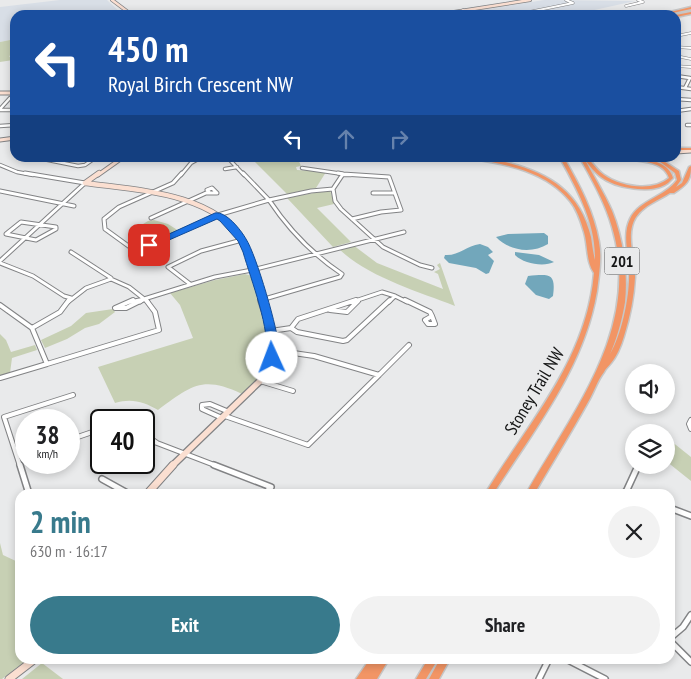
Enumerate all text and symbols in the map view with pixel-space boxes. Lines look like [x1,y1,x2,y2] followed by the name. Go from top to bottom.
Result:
[108,26,189,72] text: 450 m
[25,30,90,95] icon: left
[108,70,293,98] text: Royal Birch Crescent NW
[279,125,307,153] icon: left
[332,125,360,153] icon: ahead
[385,125,413,153] icon: right
[128,224,170,266] pin
[135,231,163,259] icon: arrive
[604,248,640,274] road number: 201
[245,331,297,383] position arrow
[499,343,569,439] street label: Stoney Trail NW
[625,364,675,474] map controls
[625,364,675,414] button: sound
[90,409,155,474] speed limit sign: 40
[36,419,59,451] text: 38
[625,424,675,474] button: layers
[37,446,58,461] text: km/h
[30,502,91,541] text: 2 min
[608,506,660,558] button: close
[30,541,108,561] text: 630 m · 16:17
[30,596,340,654] button: Exit
[350,596,660,654] button: Share

